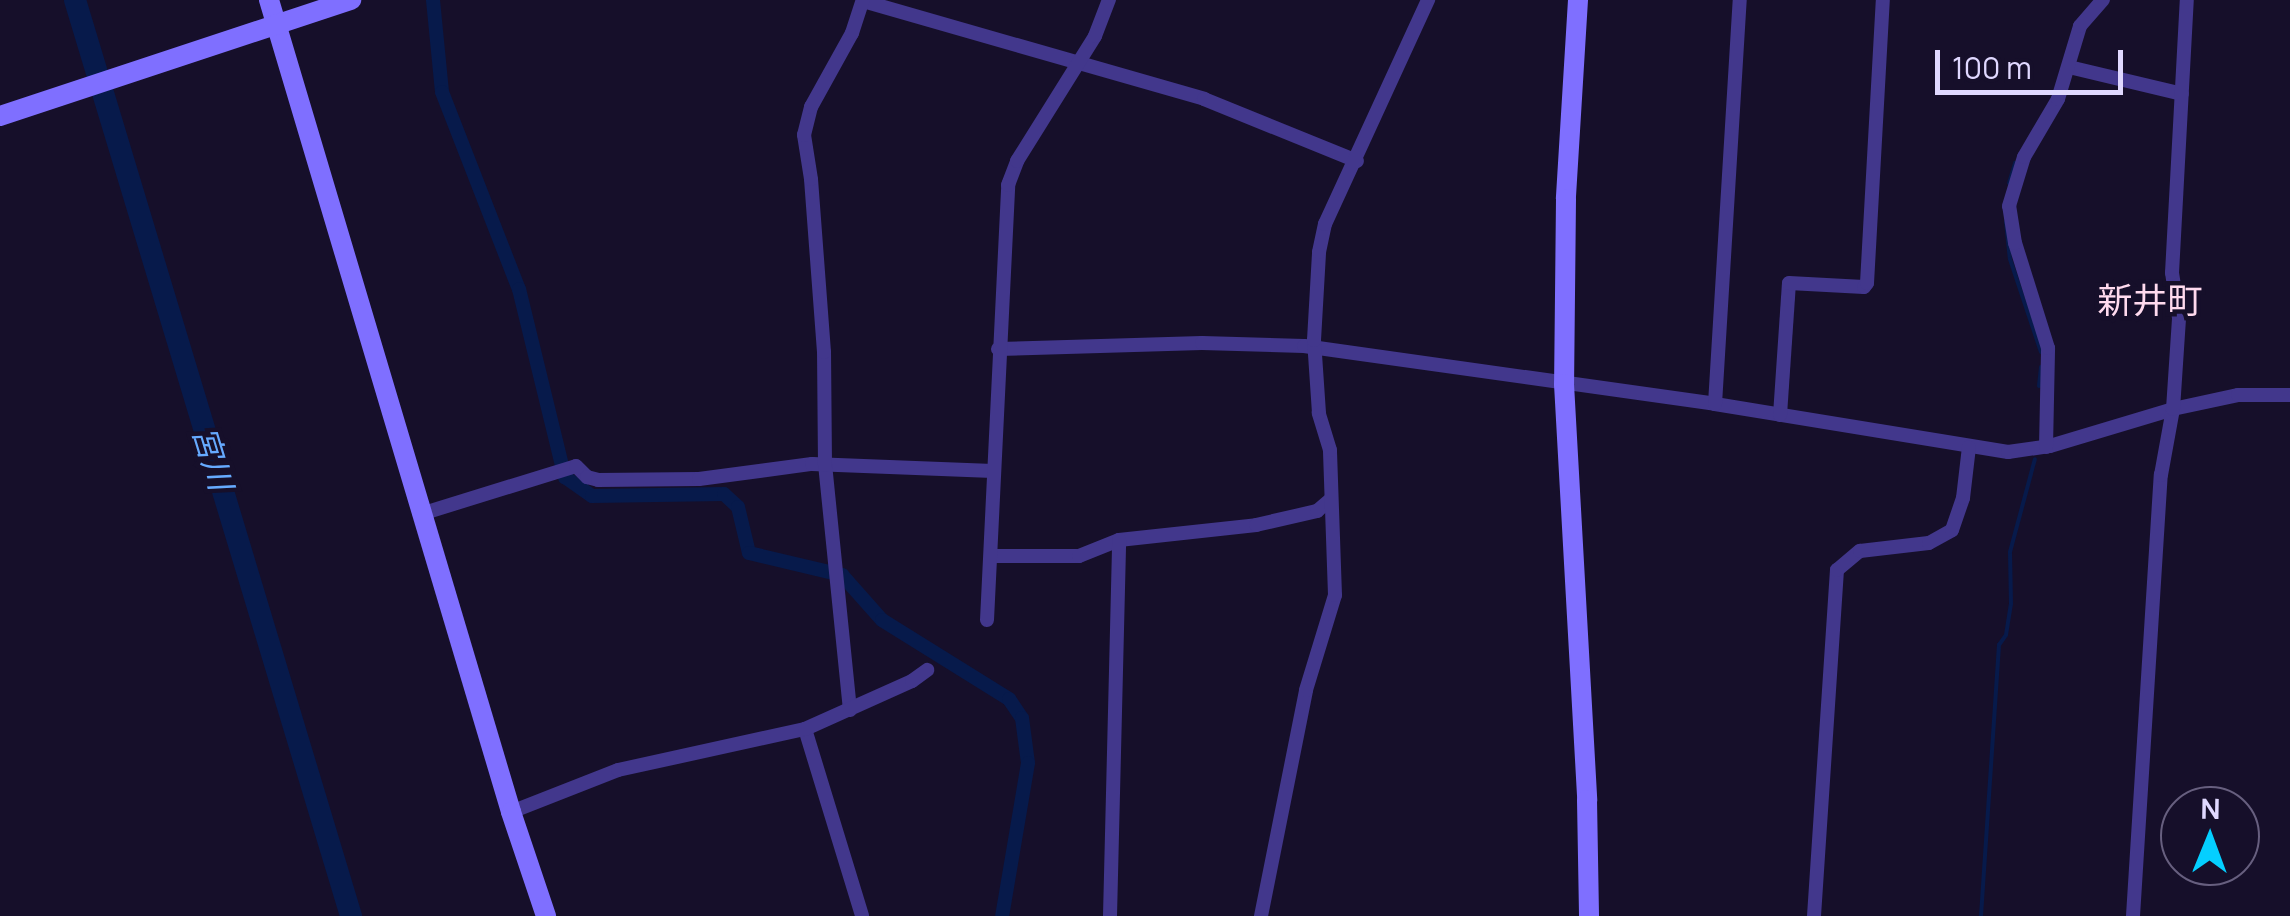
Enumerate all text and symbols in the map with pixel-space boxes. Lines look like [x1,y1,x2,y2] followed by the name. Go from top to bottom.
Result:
[1940,30,2128,92] scale bar
[1952,47,2032,88] text: 100 m
[2098,279,2202,321] district label: 新井町
[185,422,241,494] water label: 宮川
[2160,786,2260,886] north arrow
[2200,789,2221,827] text: N

